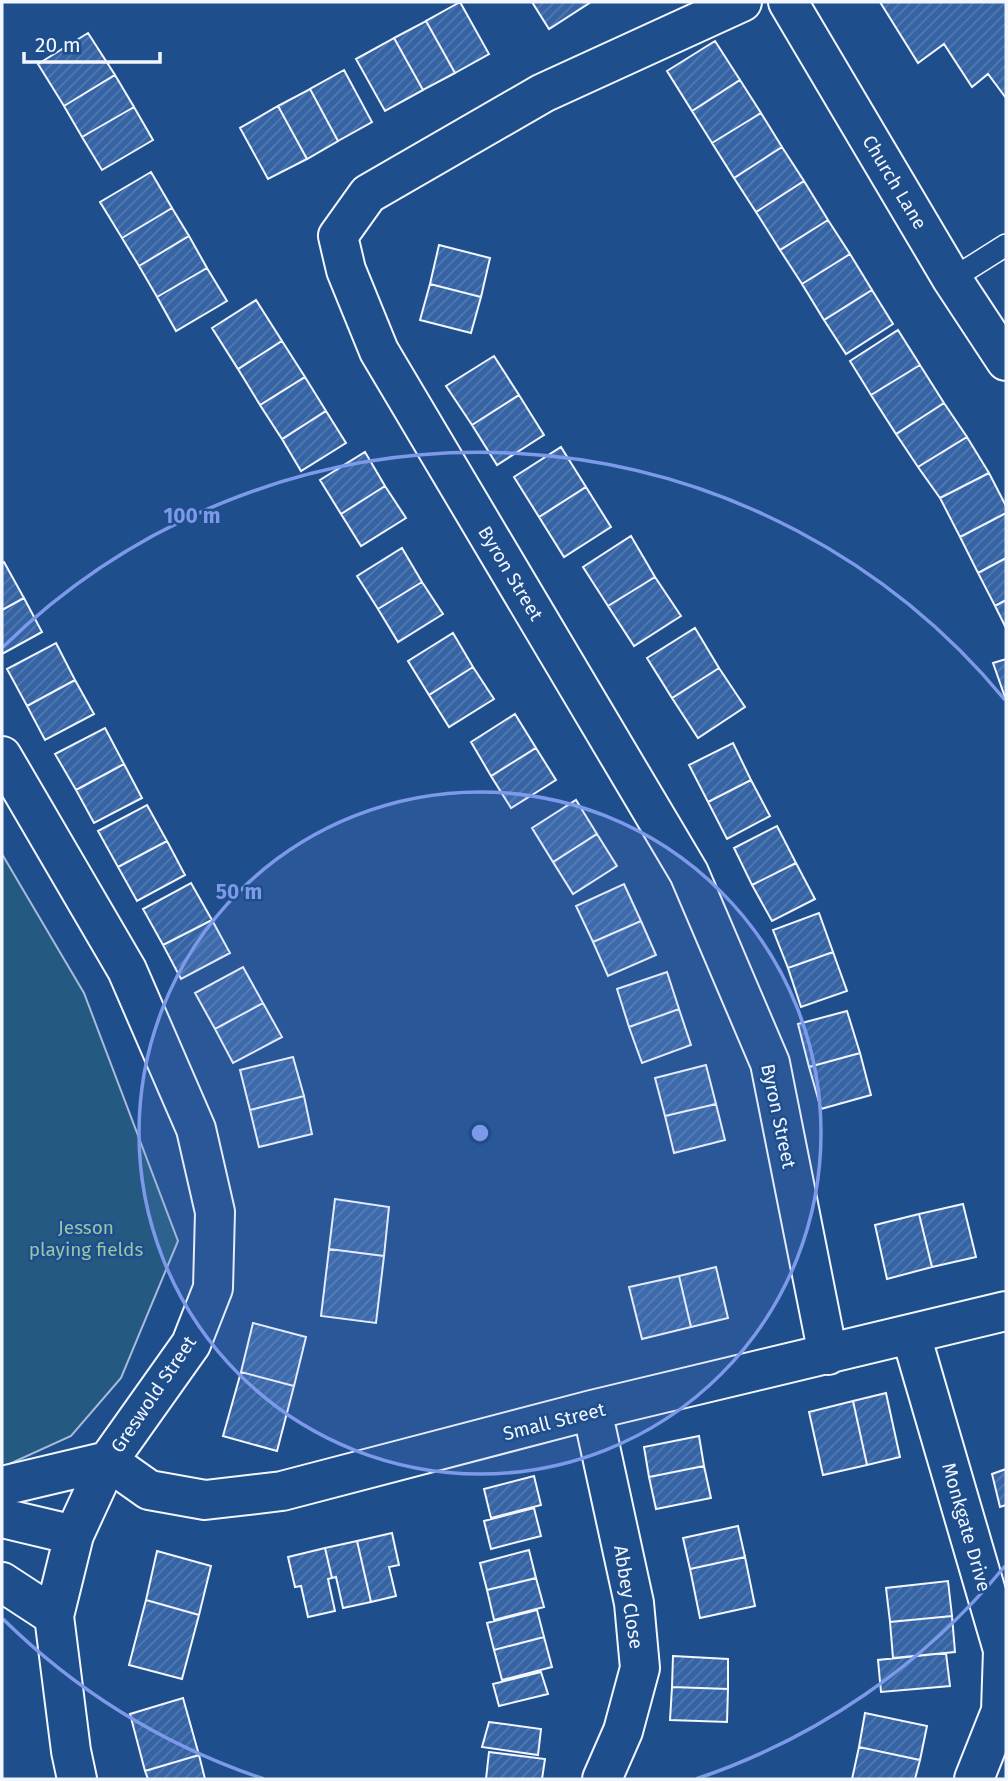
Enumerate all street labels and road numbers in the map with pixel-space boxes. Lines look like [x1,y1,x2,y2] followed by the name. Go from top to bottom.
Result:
[857,131,932,234] street label: Church Lane
[473,522,548,625] street label: Byron Street
[756,1062,801,1171] street label: Byron Street
[106,1331,201,1457] street label: Greswold Street
[501,1398,608,1445] street label: Small Street
[937,1460,996,1594] street label: Monkgate Drive
[609,1544,648,1650] street label: Abbey Close

